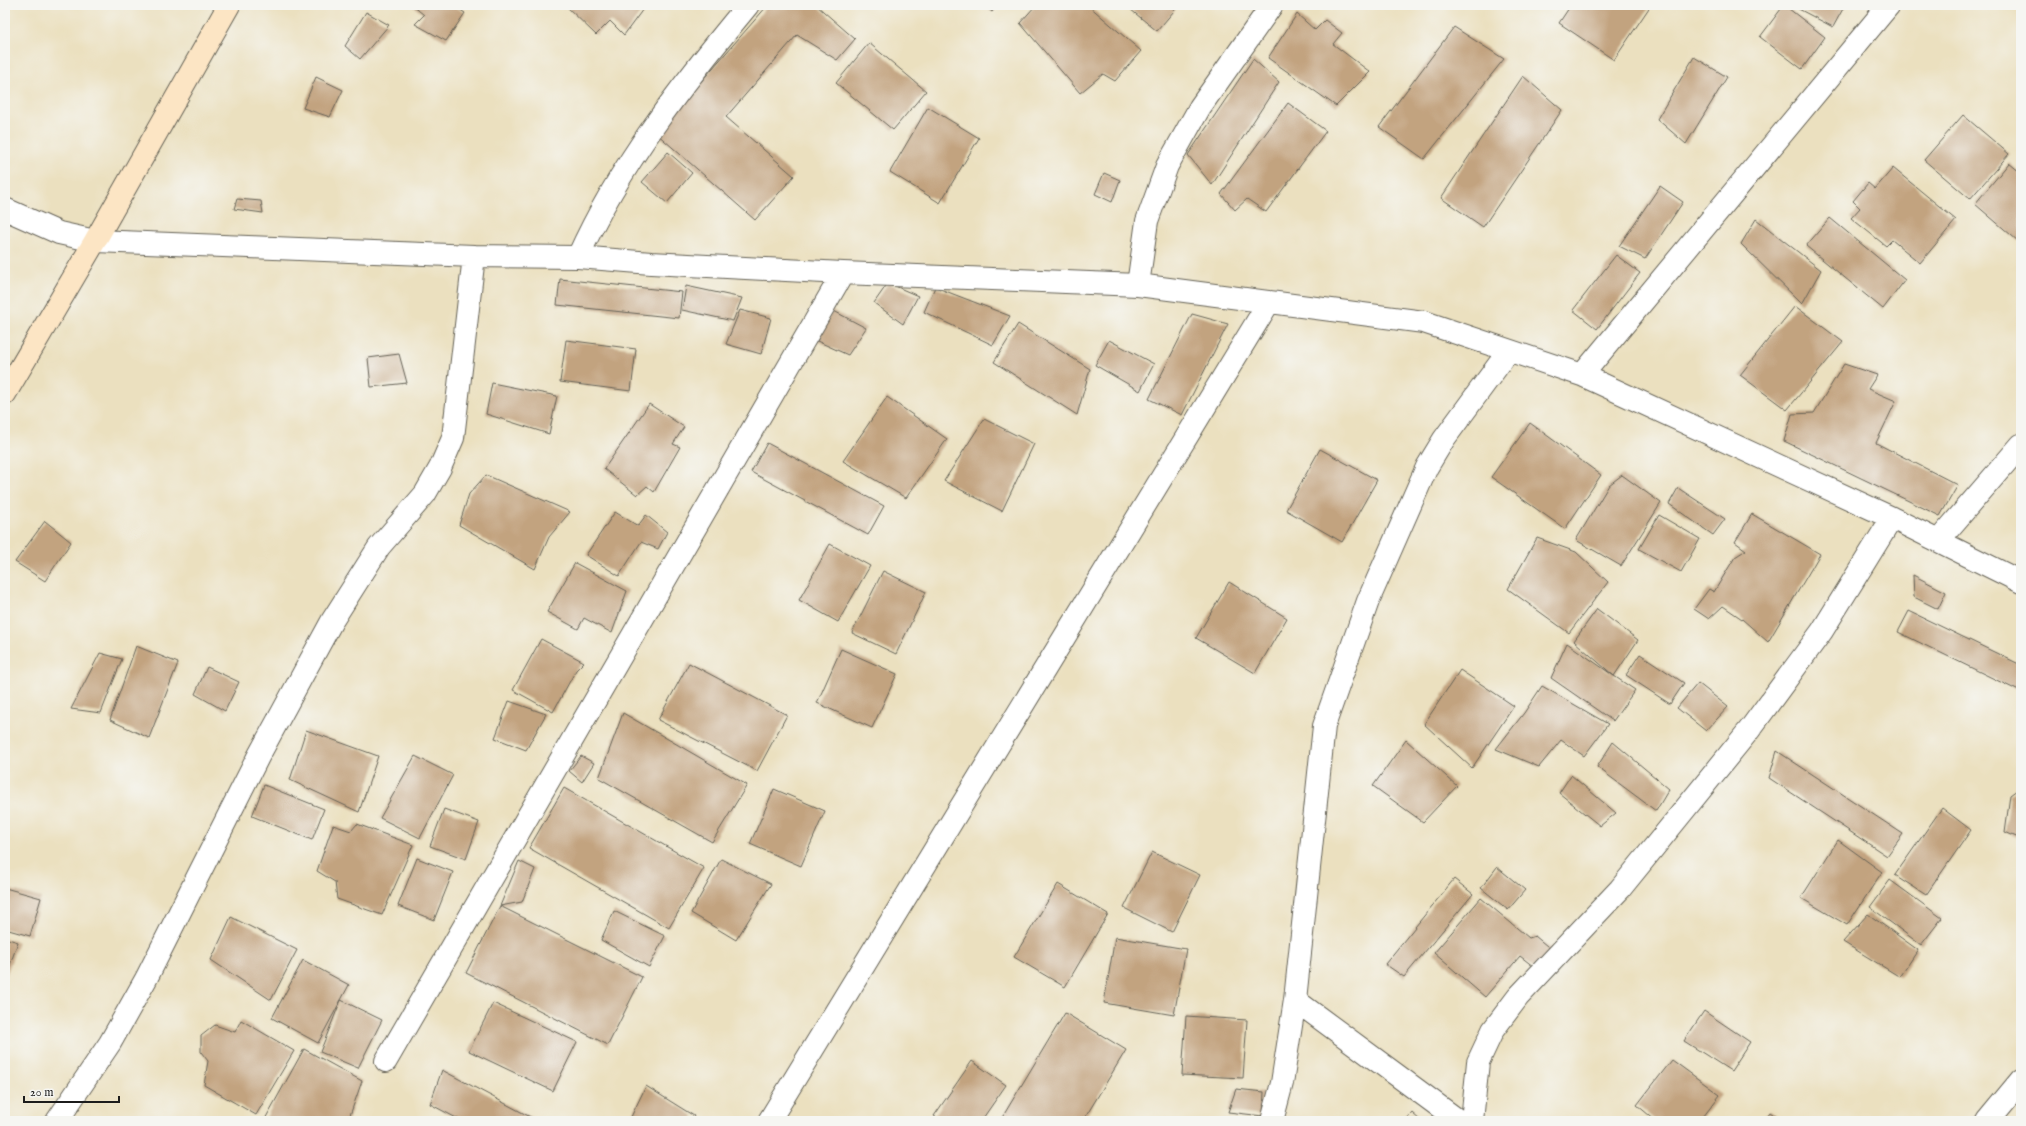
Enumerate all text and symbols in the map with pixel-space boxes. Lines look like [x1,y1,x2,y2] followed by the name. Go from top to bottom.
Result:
[24,1078,119,1104] scale bar
[30,1085,53,1100] text: 20 m

